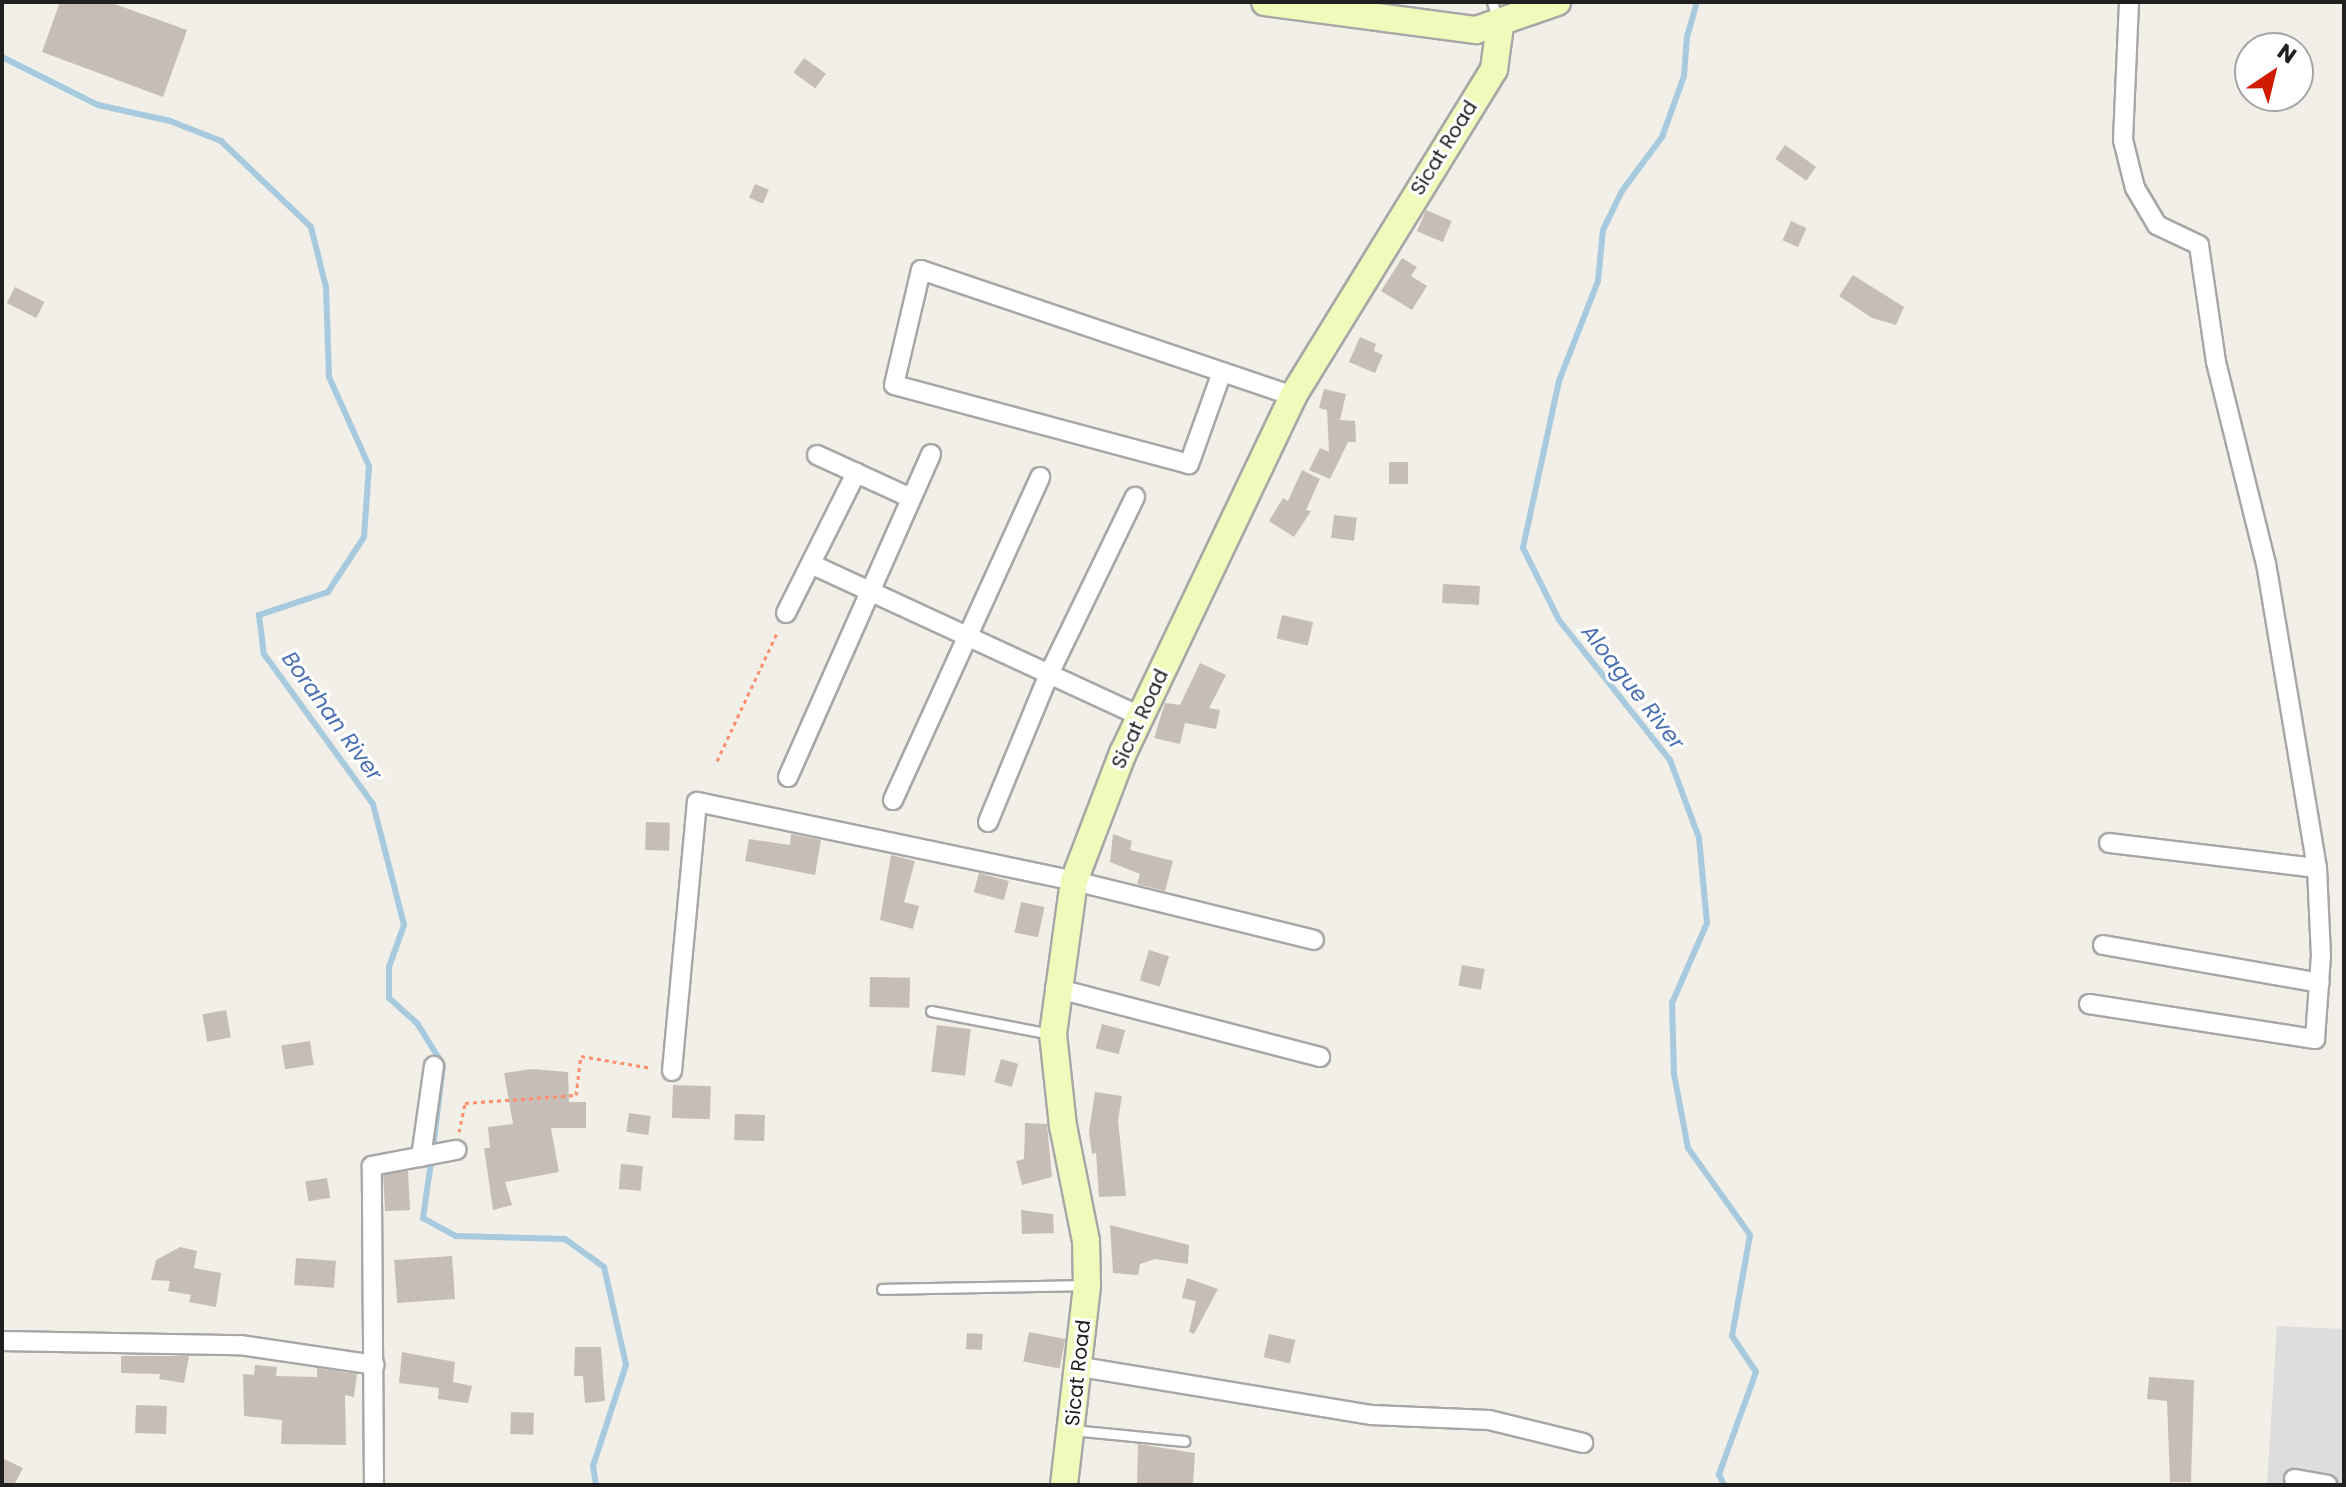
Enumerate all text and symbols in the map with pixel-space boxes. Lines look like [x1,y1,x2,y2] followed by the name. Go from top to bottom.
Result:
[2234,32,2314,112] north arrow
[2271,36,2303,71] text: N
[1405,96,1483,200] street label: Sicat Road
[1576,619,1690,755] water label: Aloague River
[276,646,388,786] water label: Borahan River
[1107,665,1173,773] street label: Sicat Road
[1060,1319,1096,1427] street label: Sicat Road

